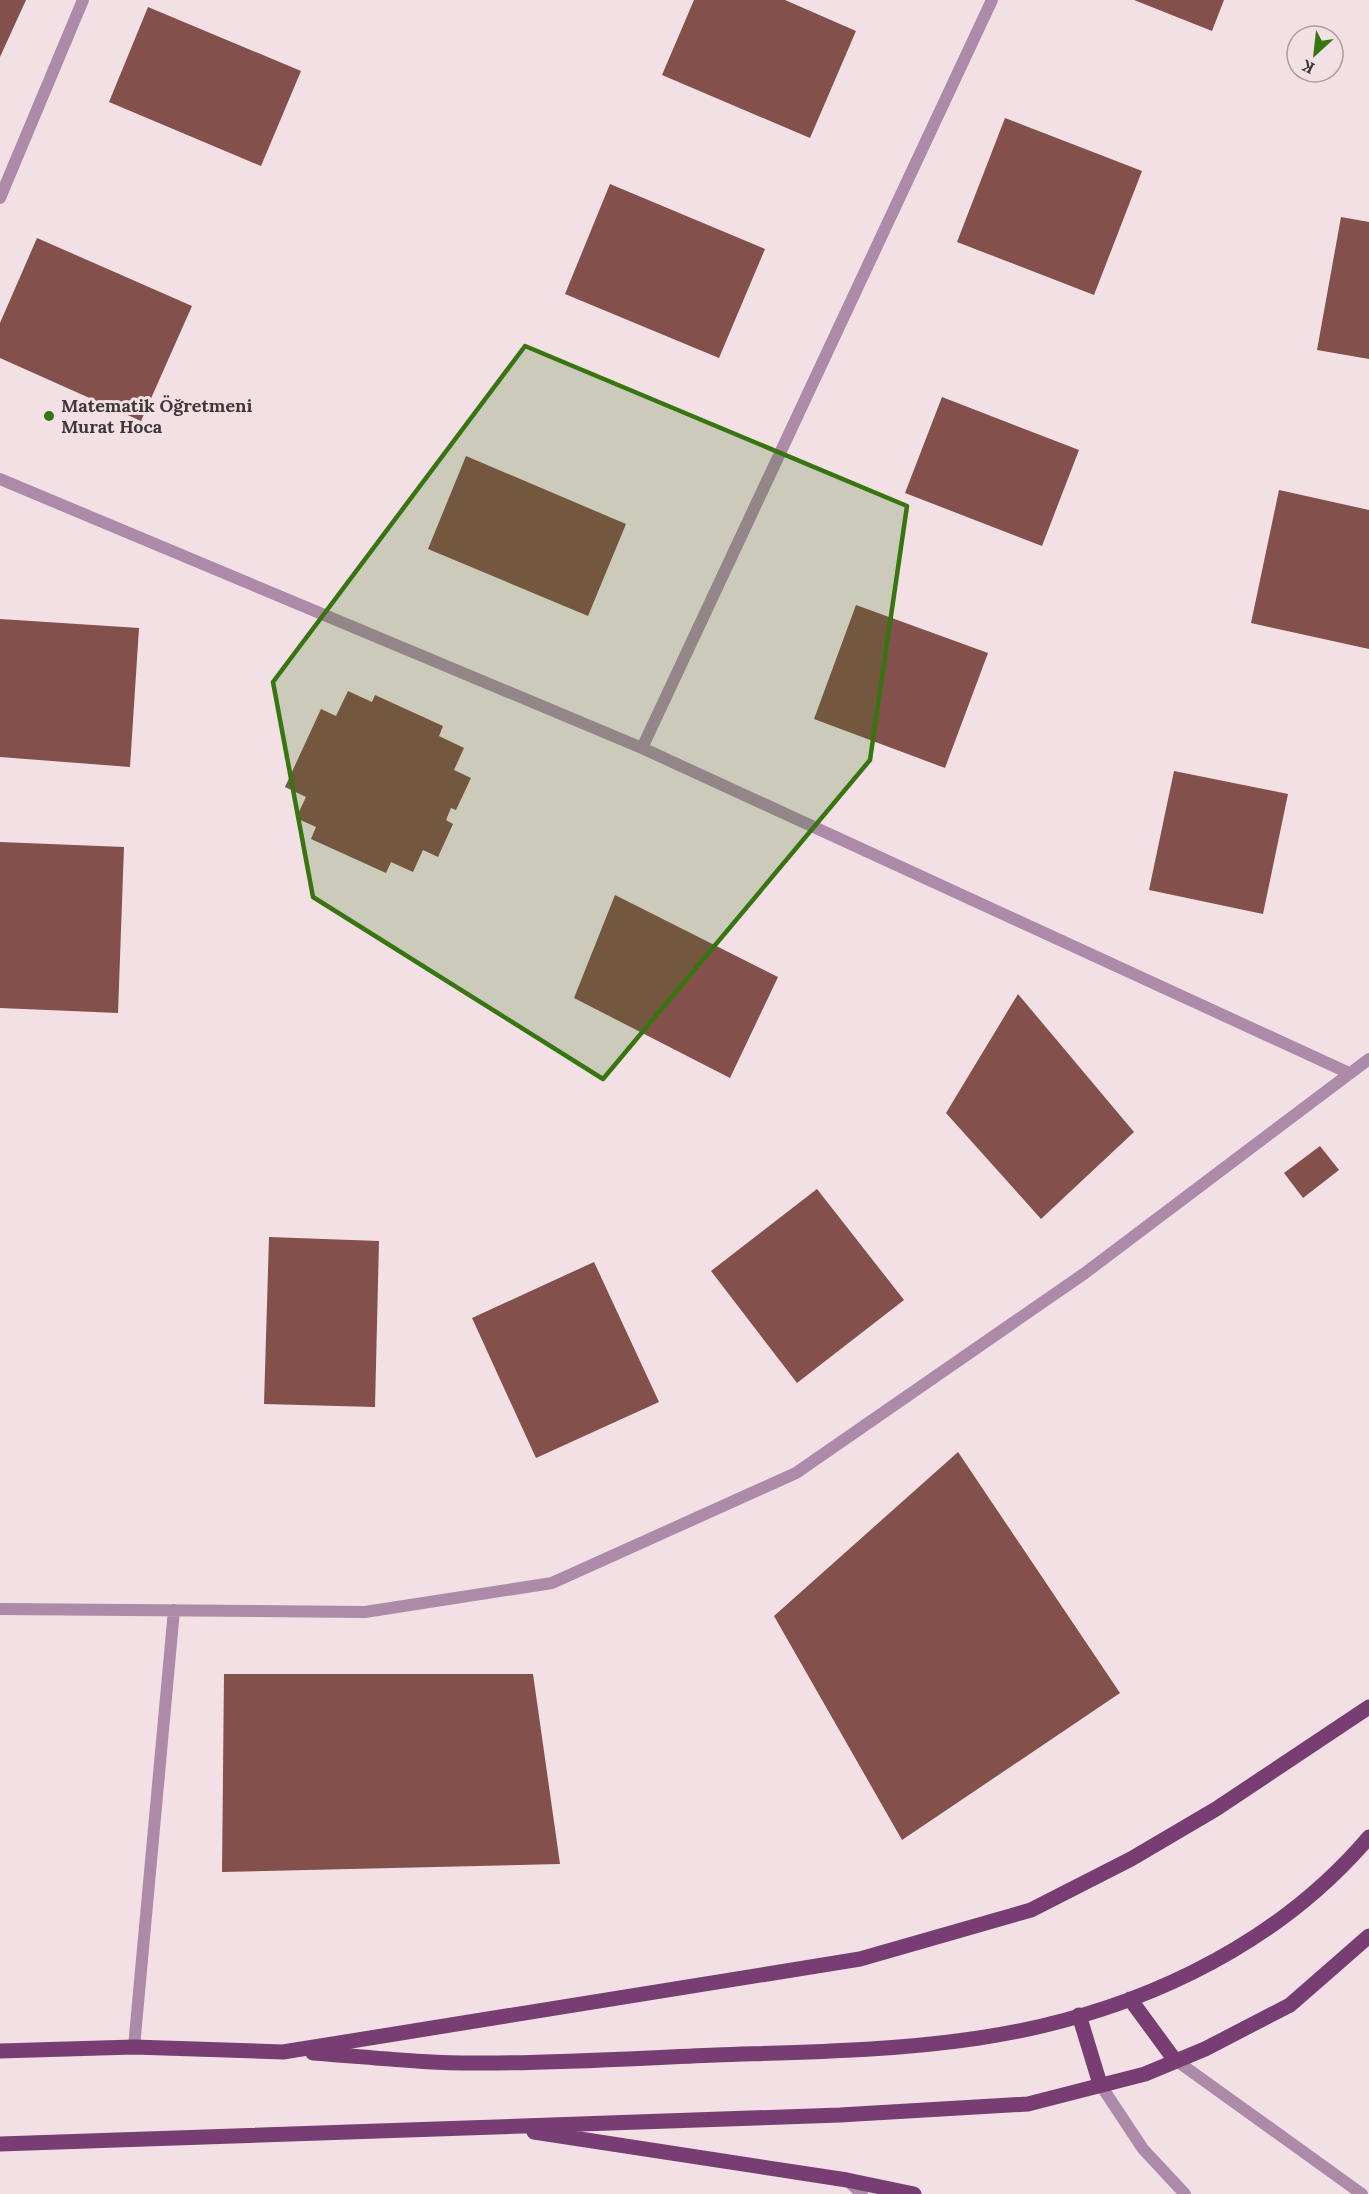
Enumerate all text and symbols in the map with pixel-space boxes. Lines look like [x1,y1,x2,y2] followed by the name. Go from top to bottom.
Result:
[1285,24,1345,84] north arrow
[1298,56,1318,79] text: K
[61,394,253,438] place label: Matematik Öğretmeni Murat Hoca
[42,409,56,423] marker: Matematik Öğretmeni Murat Hoca

